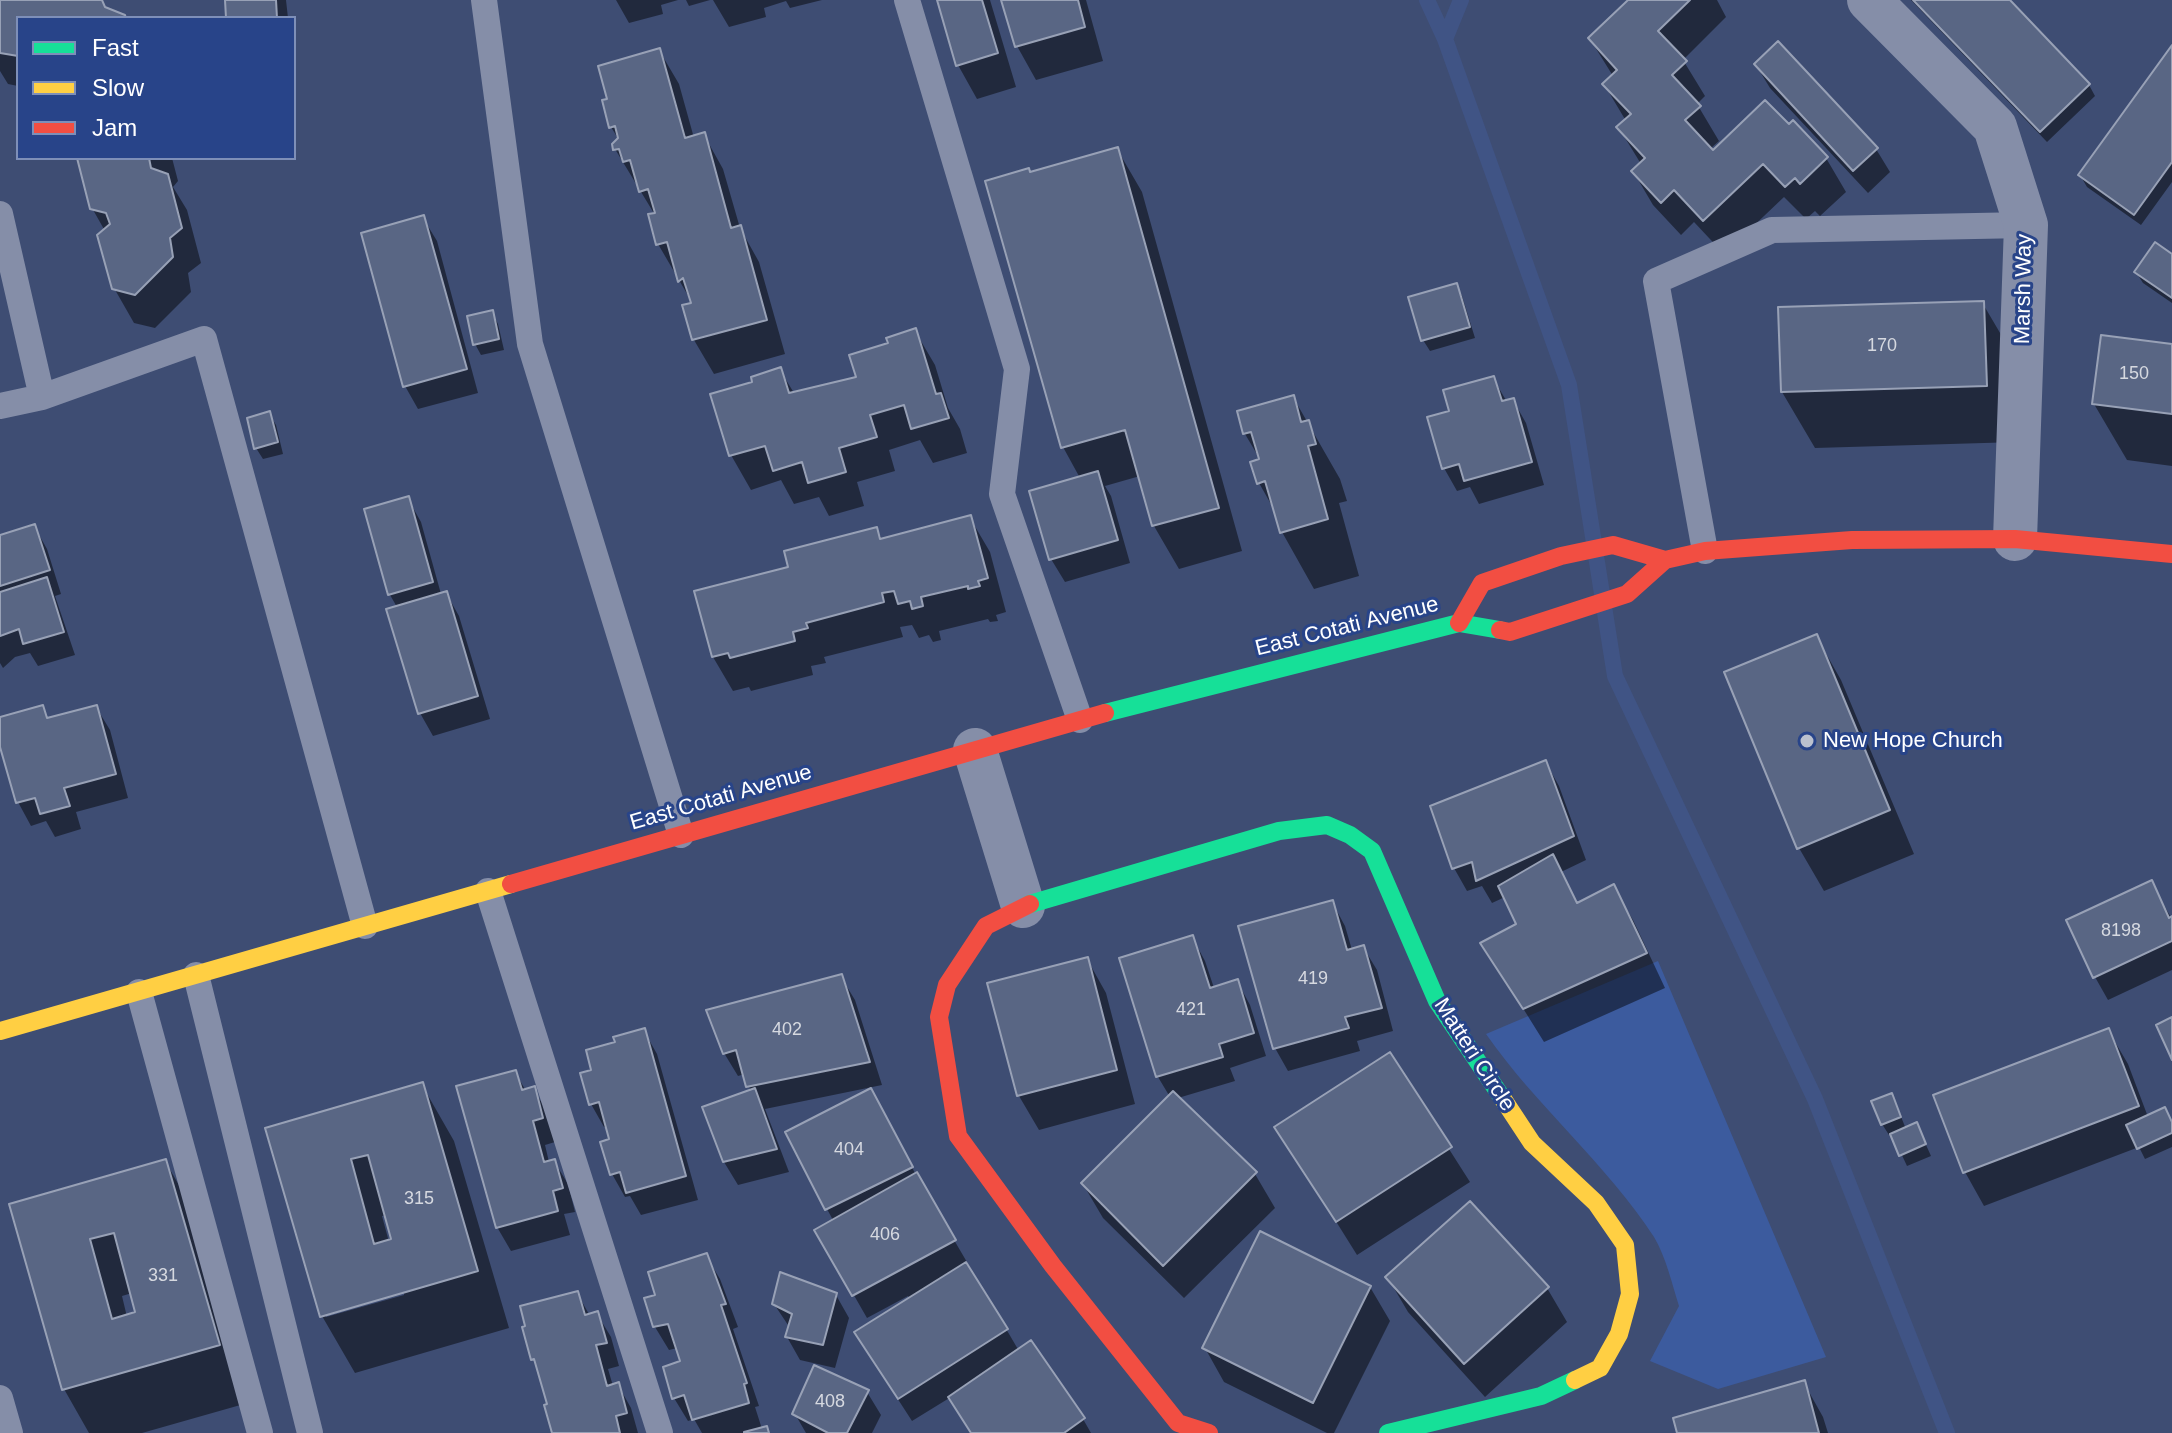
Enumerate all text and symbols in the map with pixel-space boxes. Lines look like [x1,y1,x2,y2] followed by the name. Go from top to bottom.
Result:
[16,16,296,160] legend
[92,34,139,61] text: Fast
[92,74,144,101] text: Slow
[92,114,137,141] text: Jam
[2010,234,2038,344] street label: Marsh Way
[1867,335,1897,357] house number: 170
[2119,363,2149,385] house number: 150
[1253,591,1441,663] street label: East Cotati Avenue
[1823,728,2003,754] place label: New Hope Church
[1798,732,1816,750] marker: New Hope Church
[627,759,815,837] street label: East Cotati Avenue
[2101,920,2141,942] house number: 8198
[1298,968,1328,990] house number: 419
[1428,993,1520,1117] street label: Matteri Circle
[1176,999,1206,1021] house number: 421
[772,1019,802,1041] house number: 402
[834,1139,864,1161] house number: 404
[404,1188,434,1210] house number: 315
[870,1224,900,1246] house number: 406
[148,1265,178,1287] house number: 331
[815,1391,845,1413] house number: 408

